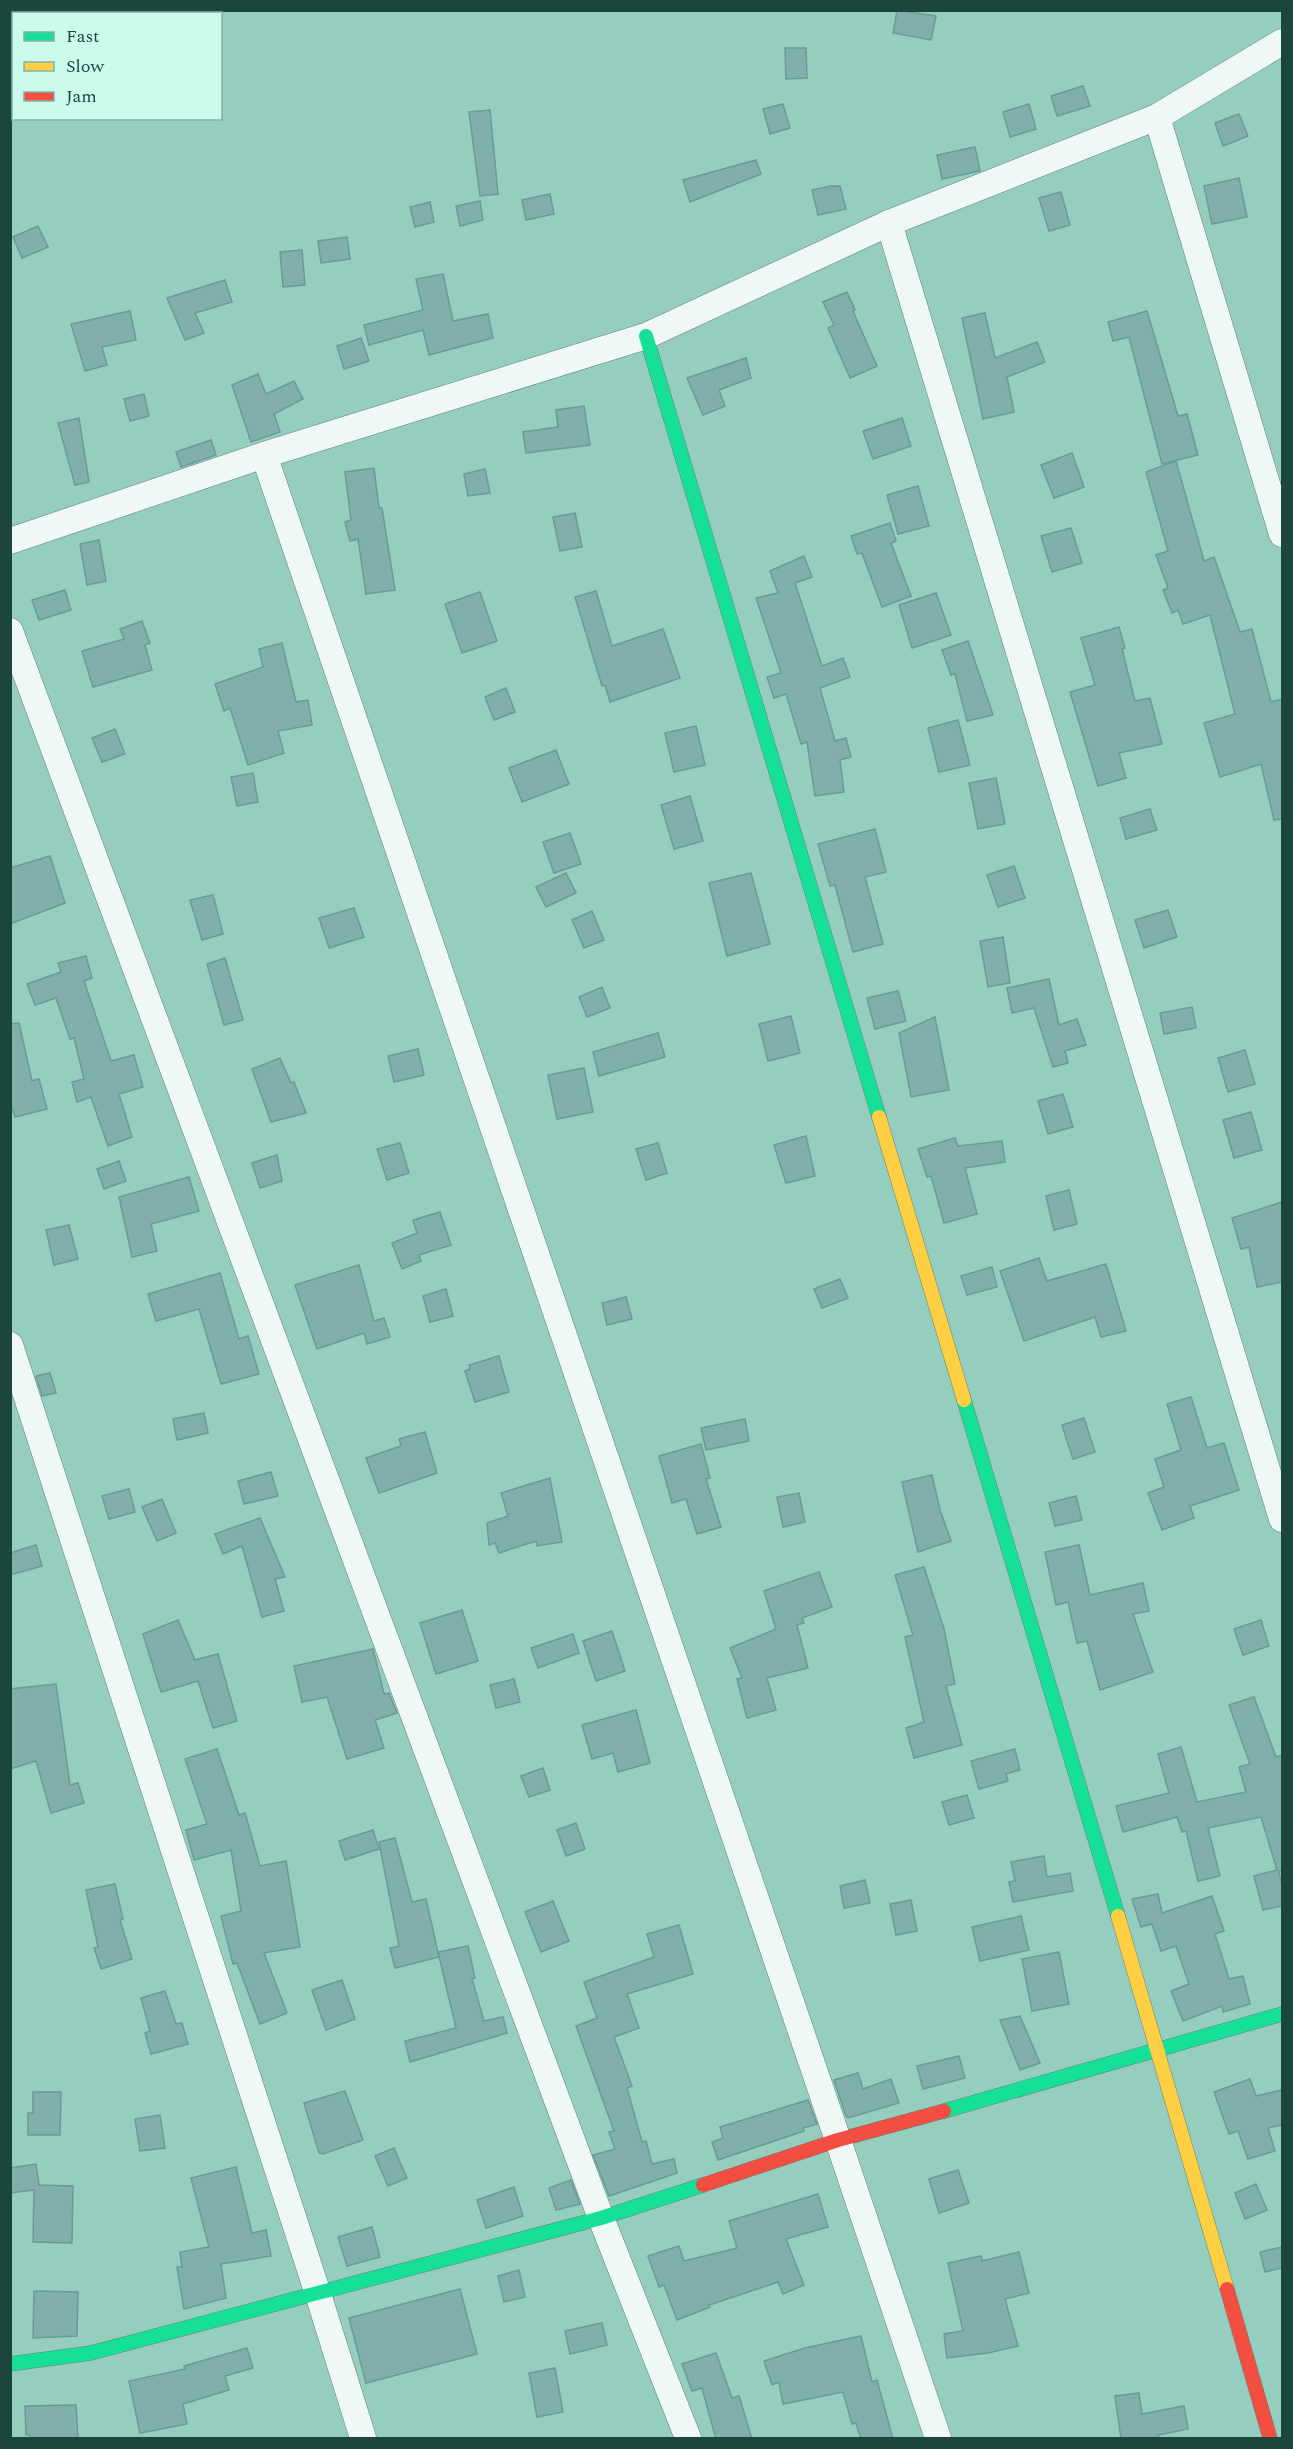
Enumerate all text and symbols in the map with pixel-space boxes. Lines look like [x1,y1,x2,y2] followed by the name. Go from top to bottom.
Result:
[12,12,222,120] legend
[66,23,99,50] text: Fast
[66,53,105,80] text: Slow
[66,83,97,110] text: Jam

